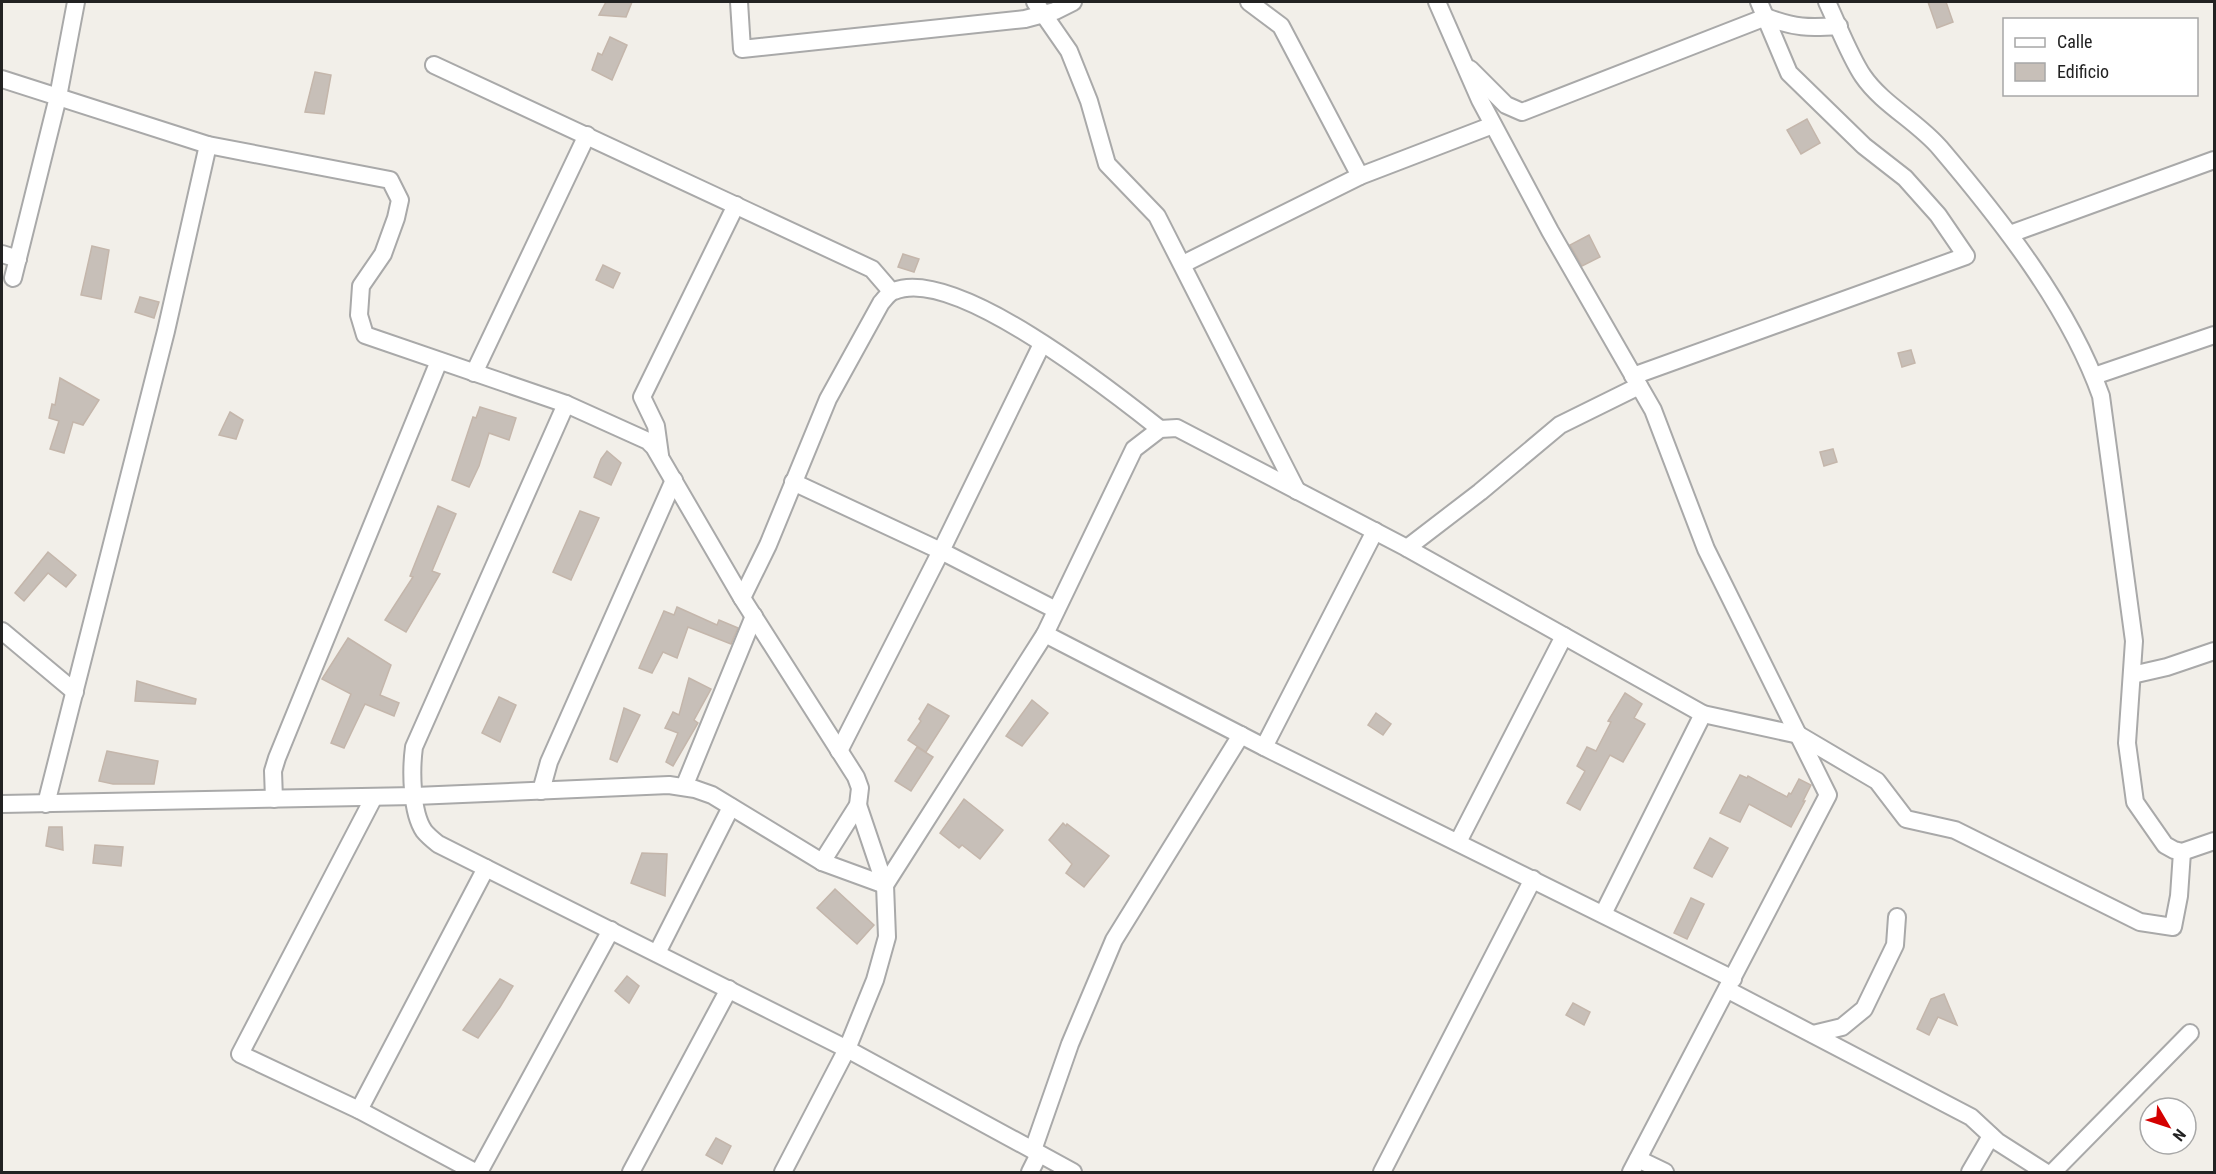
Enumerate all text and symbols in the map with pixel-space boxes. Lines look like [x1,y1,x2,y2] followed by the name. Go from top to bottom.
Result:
[2003,18,2198,96] legend
[2057,31,2093,52] text: Calle
[2057,61,2109,82] text: Edificio
[2138,1096,2198,1156] north arrow
[2169,1125,2190,1145] text: N

